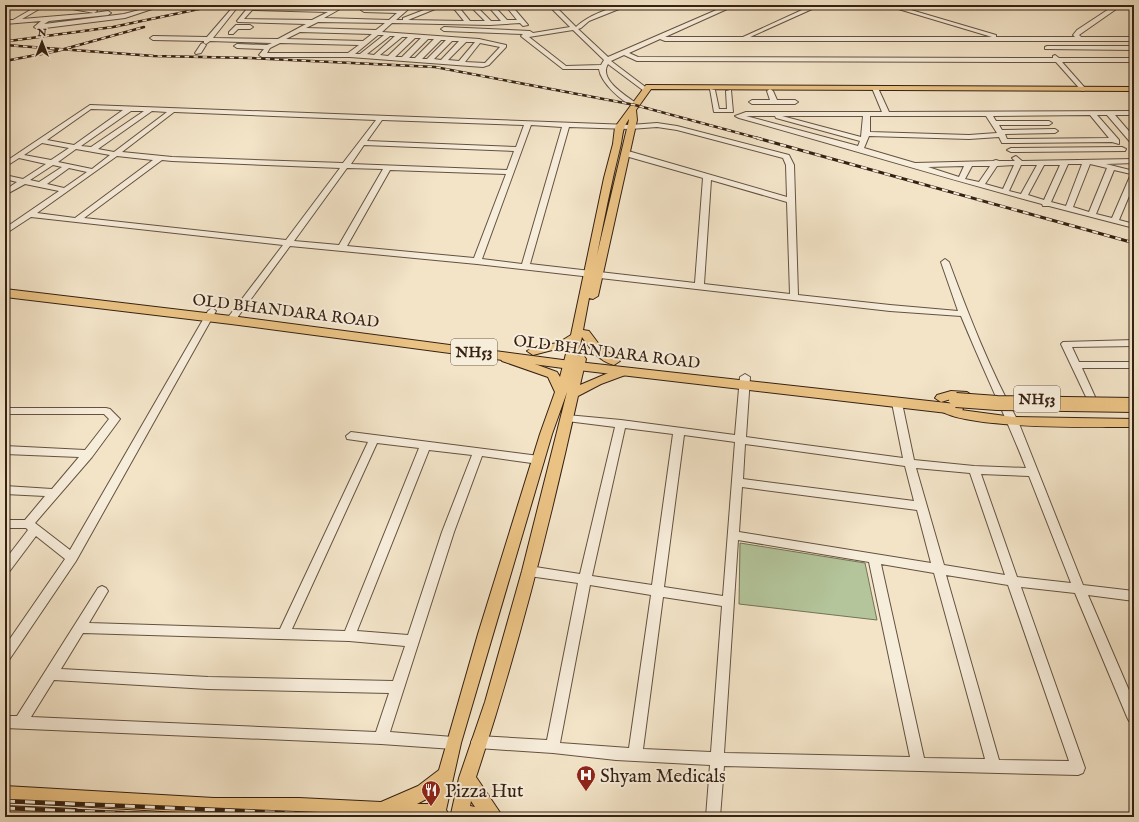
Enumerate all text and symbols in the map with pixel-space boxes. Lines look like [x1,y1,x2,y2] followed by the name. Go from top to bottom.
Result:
[22,22,62,62] north arrow
[36,26,47,40] text: N
[191,291,380,333] street label: OLD BHANDARA ROAD
[512,332,701,374] street label: OLD BHANDARA ROAD
[451,339,497,365] road number: NH53
[1014,386,1060,412] road number: NH53
[575,764,597,792] hospital icon: Shyam Medicals
[600,765,726,789] place label: Shyam Medicals
[420,779,442,807] restaurant icon: Pizza Hut
[445,780,524,804] place label: Pizza Hut

